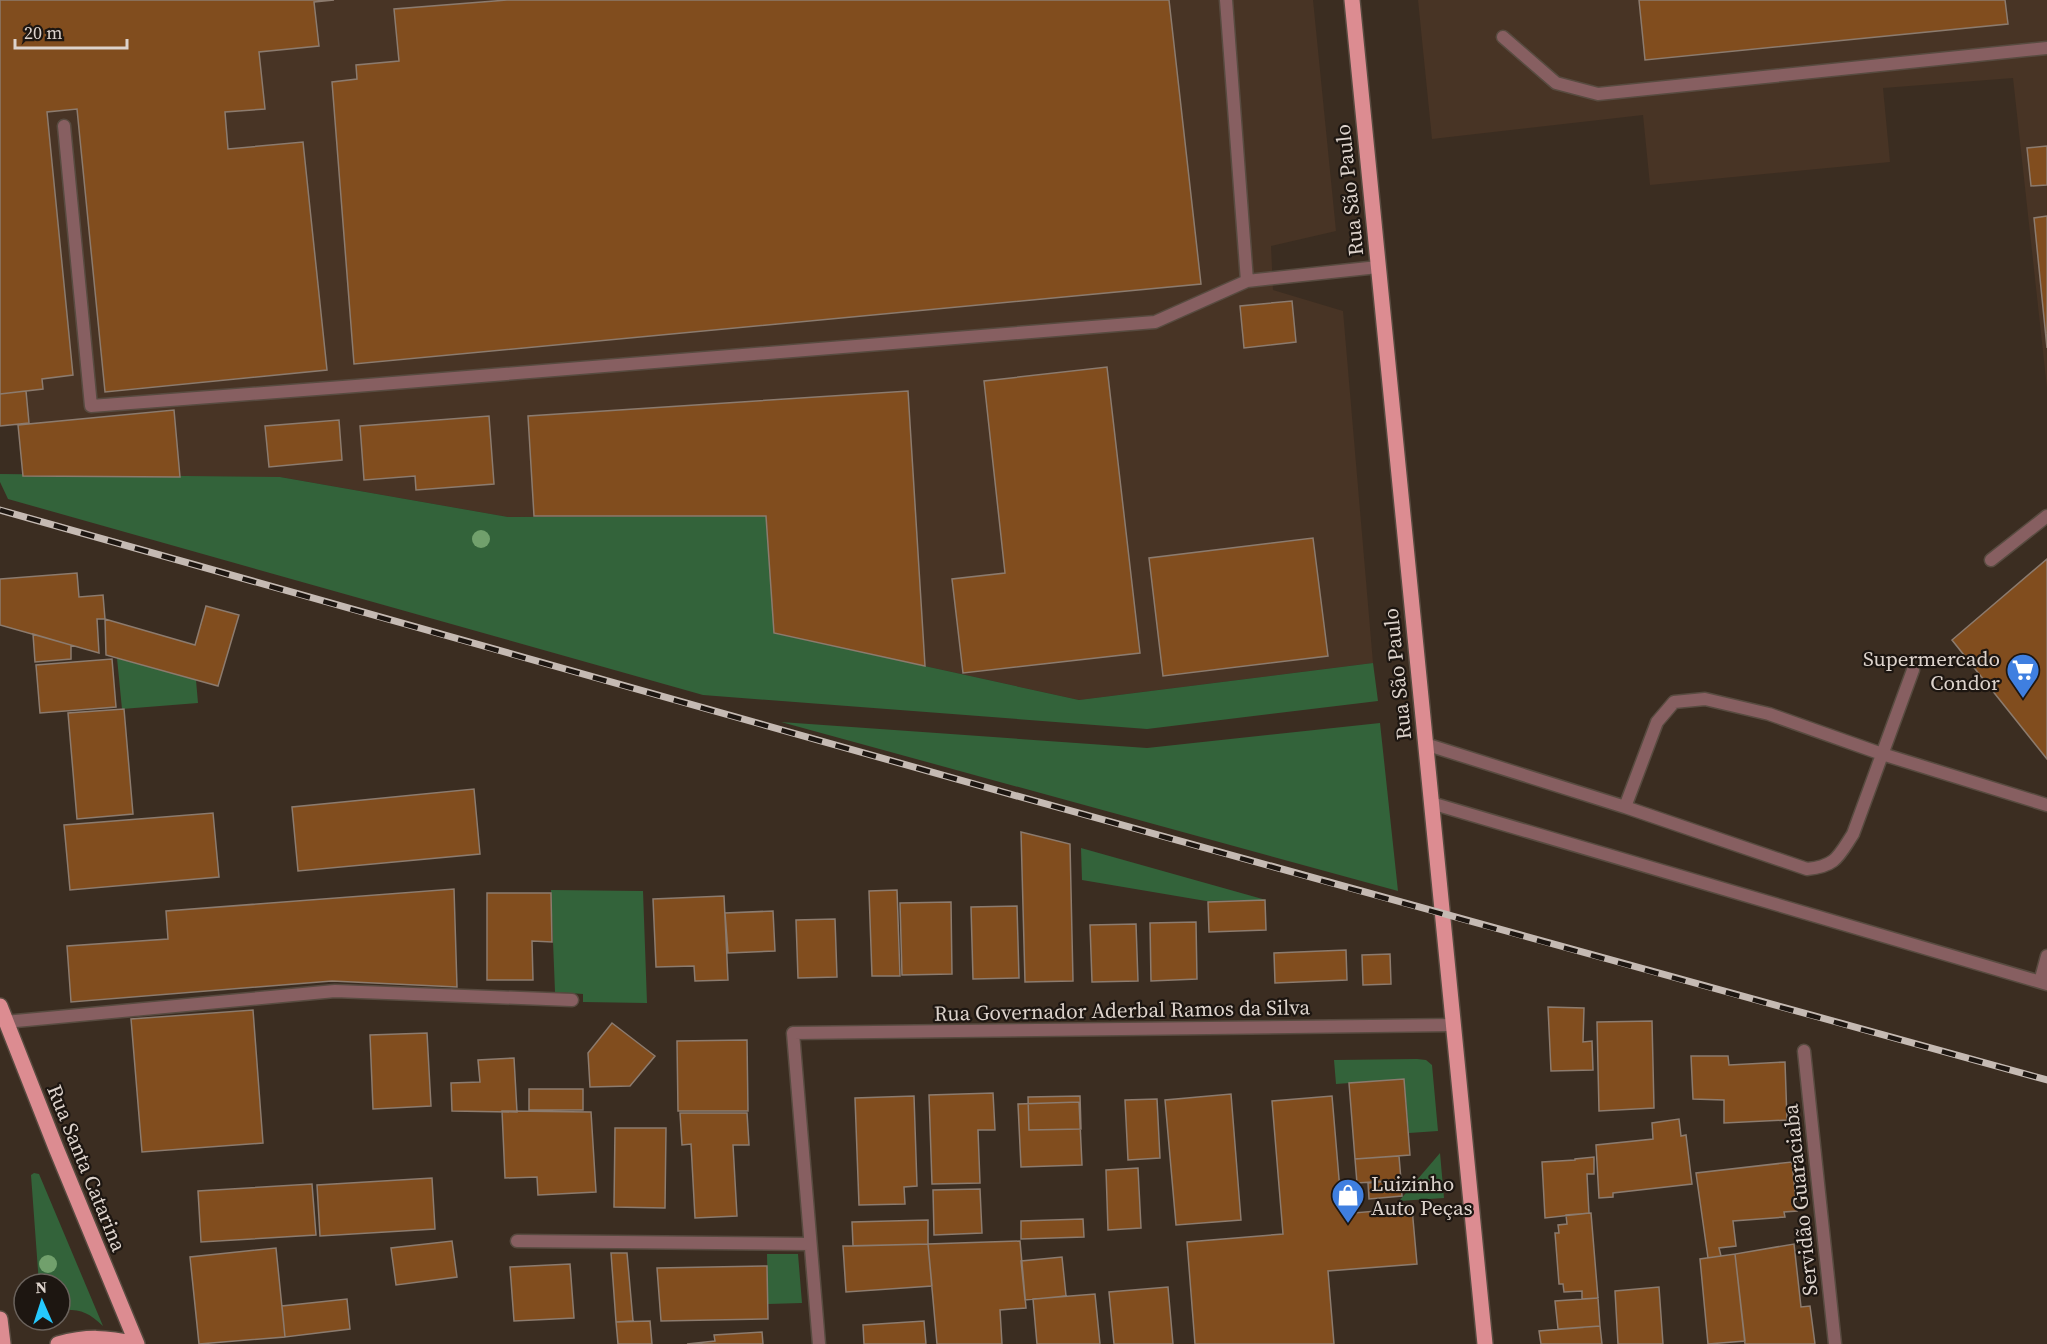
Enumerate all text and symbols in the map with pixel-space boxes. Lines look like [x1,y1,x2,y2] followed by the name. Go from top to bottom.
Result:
[15,12,128,50] scale bar
[24,20,62,45] text: 20 m
[1328,123,1370,257] street label: Rua São Paulo
[1376,607,1418,741] street label: Rua São Paulo
[1863,644,2000,697] place label: Supermercado Condor
[2005,652,2041,699] supermarket icon: Supermercado Condor
[934,992,1311,1028] street label: Rua Governador Aderbal Ramos da Silva
[40,1080,134,1256] street label: Rua Santa Catarina
[1775,1102,1824,1297] street label: Servidão Guaraciaba
[1371,1169,1473,1222] place label: Luizinho Auto Peças
[1330,1177,1366,1224] shop icon: Luizinho Auto Peças
[12,1272,72,1332] north arrow
[35,1276,48,1298] text: N

